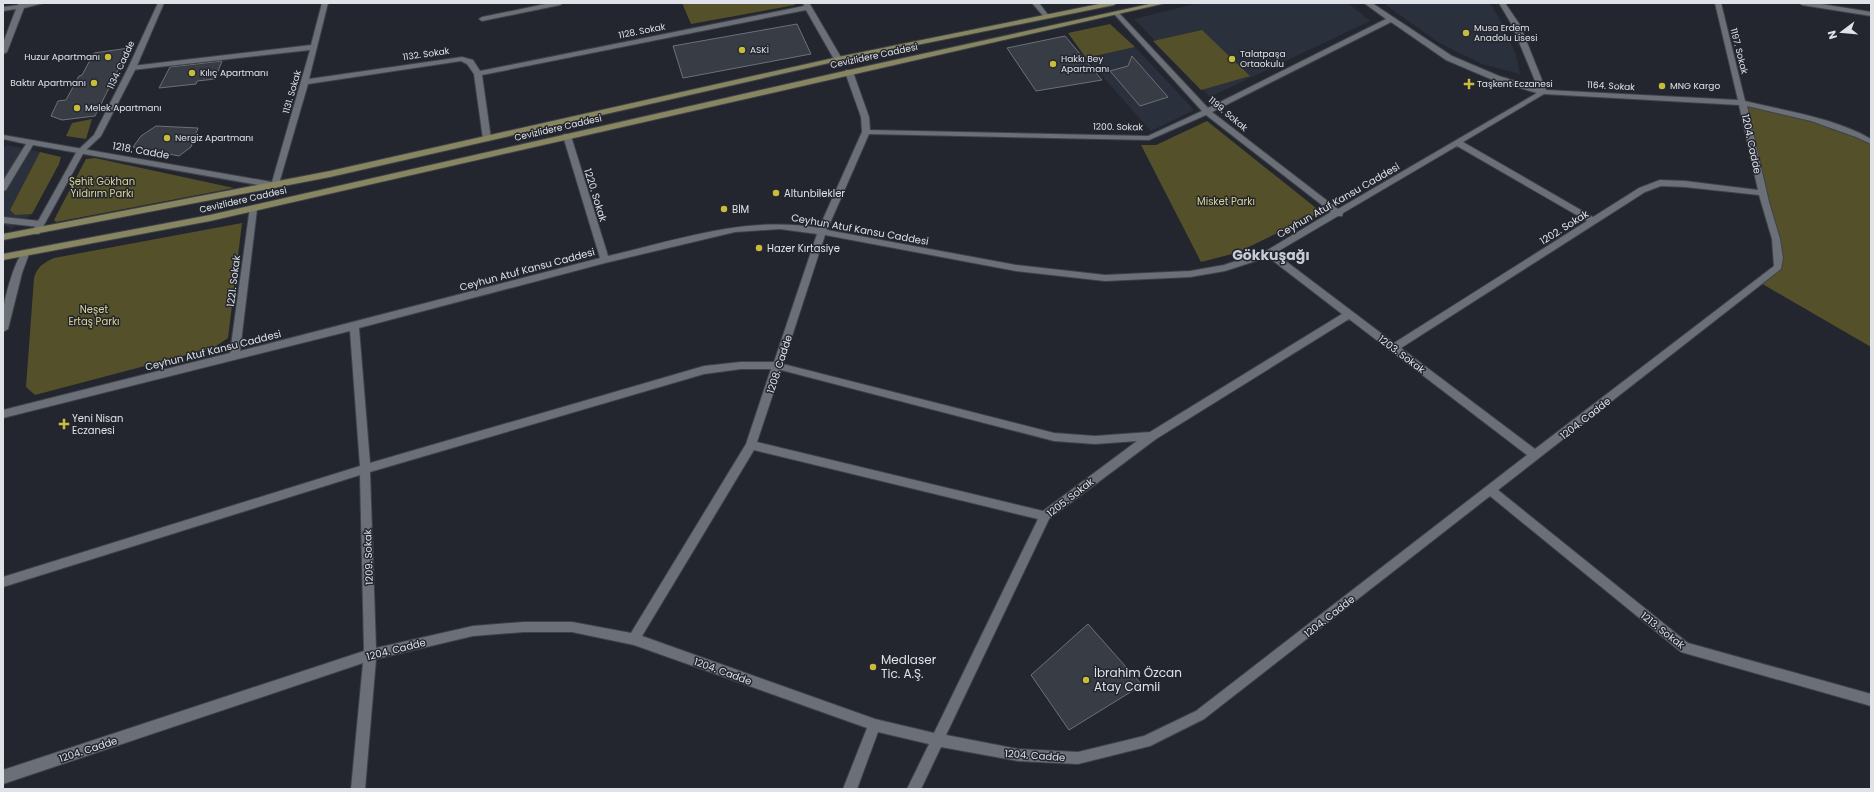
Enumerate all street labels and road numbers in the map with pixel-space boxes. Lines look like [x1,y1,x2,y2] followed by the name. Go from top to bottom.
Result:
[618,21,667,41] street label: 1128. Sokak
[1727,27,1751,76] street label: 1197. Sokak
[105,39,138,91] street label: 1134. Cadde
[829,41,919,71] street label: Cevizlidere Caddesi
[402,45,450,63] street label: 1132. Sokak
[280,69,304,115] street label: 1131. Sokak
[1587,79,1636,93] street label: 1164. Sokak
[1206,94,1250,134] street label: 1199. Sokak
[513,112,603,144] street label: Cevizlidere Caddesi
[1738,113,1765,175] street label: 1204. Cadde
[1093,121,1143,133] street label: 1200. Sokak
[111,138,170,163] street label: 1218. Cadde
[1274,159,1402,242] street label: Ceyhun Atuf Kansu Caddesi
[580,167,611,224] street label: 1220. Sokak
[198,184,288,216] street label: Cevizlidere Caddesi
[1537,206,1592,248] street label: 1202. Sokak
[790,210,930,249] street label: Ceyhun Atuf Kansu Caddesi
[458,244,596,295] street label: Ceyhun Atuf Kansu Caddesi
[223,253,244,308] street label: 1221. Sokak
[144,326,283,375] street label: Ceyhun Atuf Kansu Caddesi
[1375,332,1429,378] street label: 1203. Sokak
[763,333,796,395] street label: 1208. Cadde
[1557,394,1614,443] street label: 1204. Cadde
[1044,474,1097,520] street label: 1205. Sokak
[360,528,377,585] street label: 1209. Sokak
[1301,592,1358,641] street label: 1204. Cadde
[1638,608,1689,653] street label: 1213. Sokak
[365,635,427,664] street label: 1204. Cadde
[692,654,754,689] street label: 1204. Cadde
[57,733,119,766] street label: 1204. Cadde
[1004,746,1066,765] street label: 1204. Cadde

